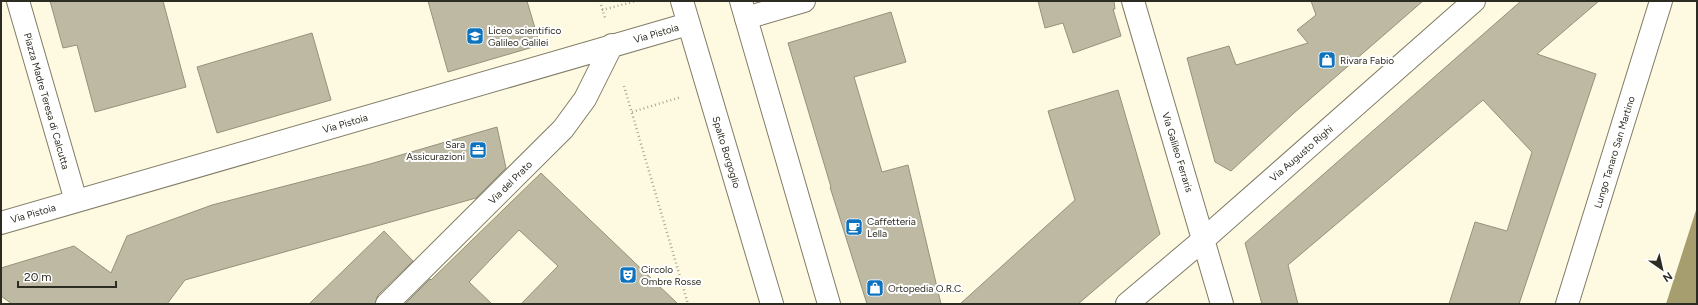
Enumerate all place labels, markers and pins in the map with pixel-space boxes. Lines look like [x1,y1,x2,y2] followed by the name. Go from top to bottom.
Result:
[488,24,562,49] place label: Liceo scientifico Galileo Galilei
[465,26,485,46] school or university icon: Liceo scientifico Galileo Galilei
[1317,50,1337,70] shop icon: Rivara Fabio
[1340,54,1394,67] place label: Rivara Fabio
[406,138,465,163] place label: Sara Assicurazioni
[468,140,488,160] office icon: Sara Assicurazioni
[867,215,916,240] place label: Caffetteria Lella
[844,217,864,237] cafe icon: Caffetteria Lella
[641,263,702,288] place label: Circolo Ombre Rosse
[618,265,638,285] theatre icon: Circolo Ombre Rosse
[865,278,885,298] shop icon: Ortopedia O.R.C.
[888,282,963,295] place label: Ortopedia O.R.C.

